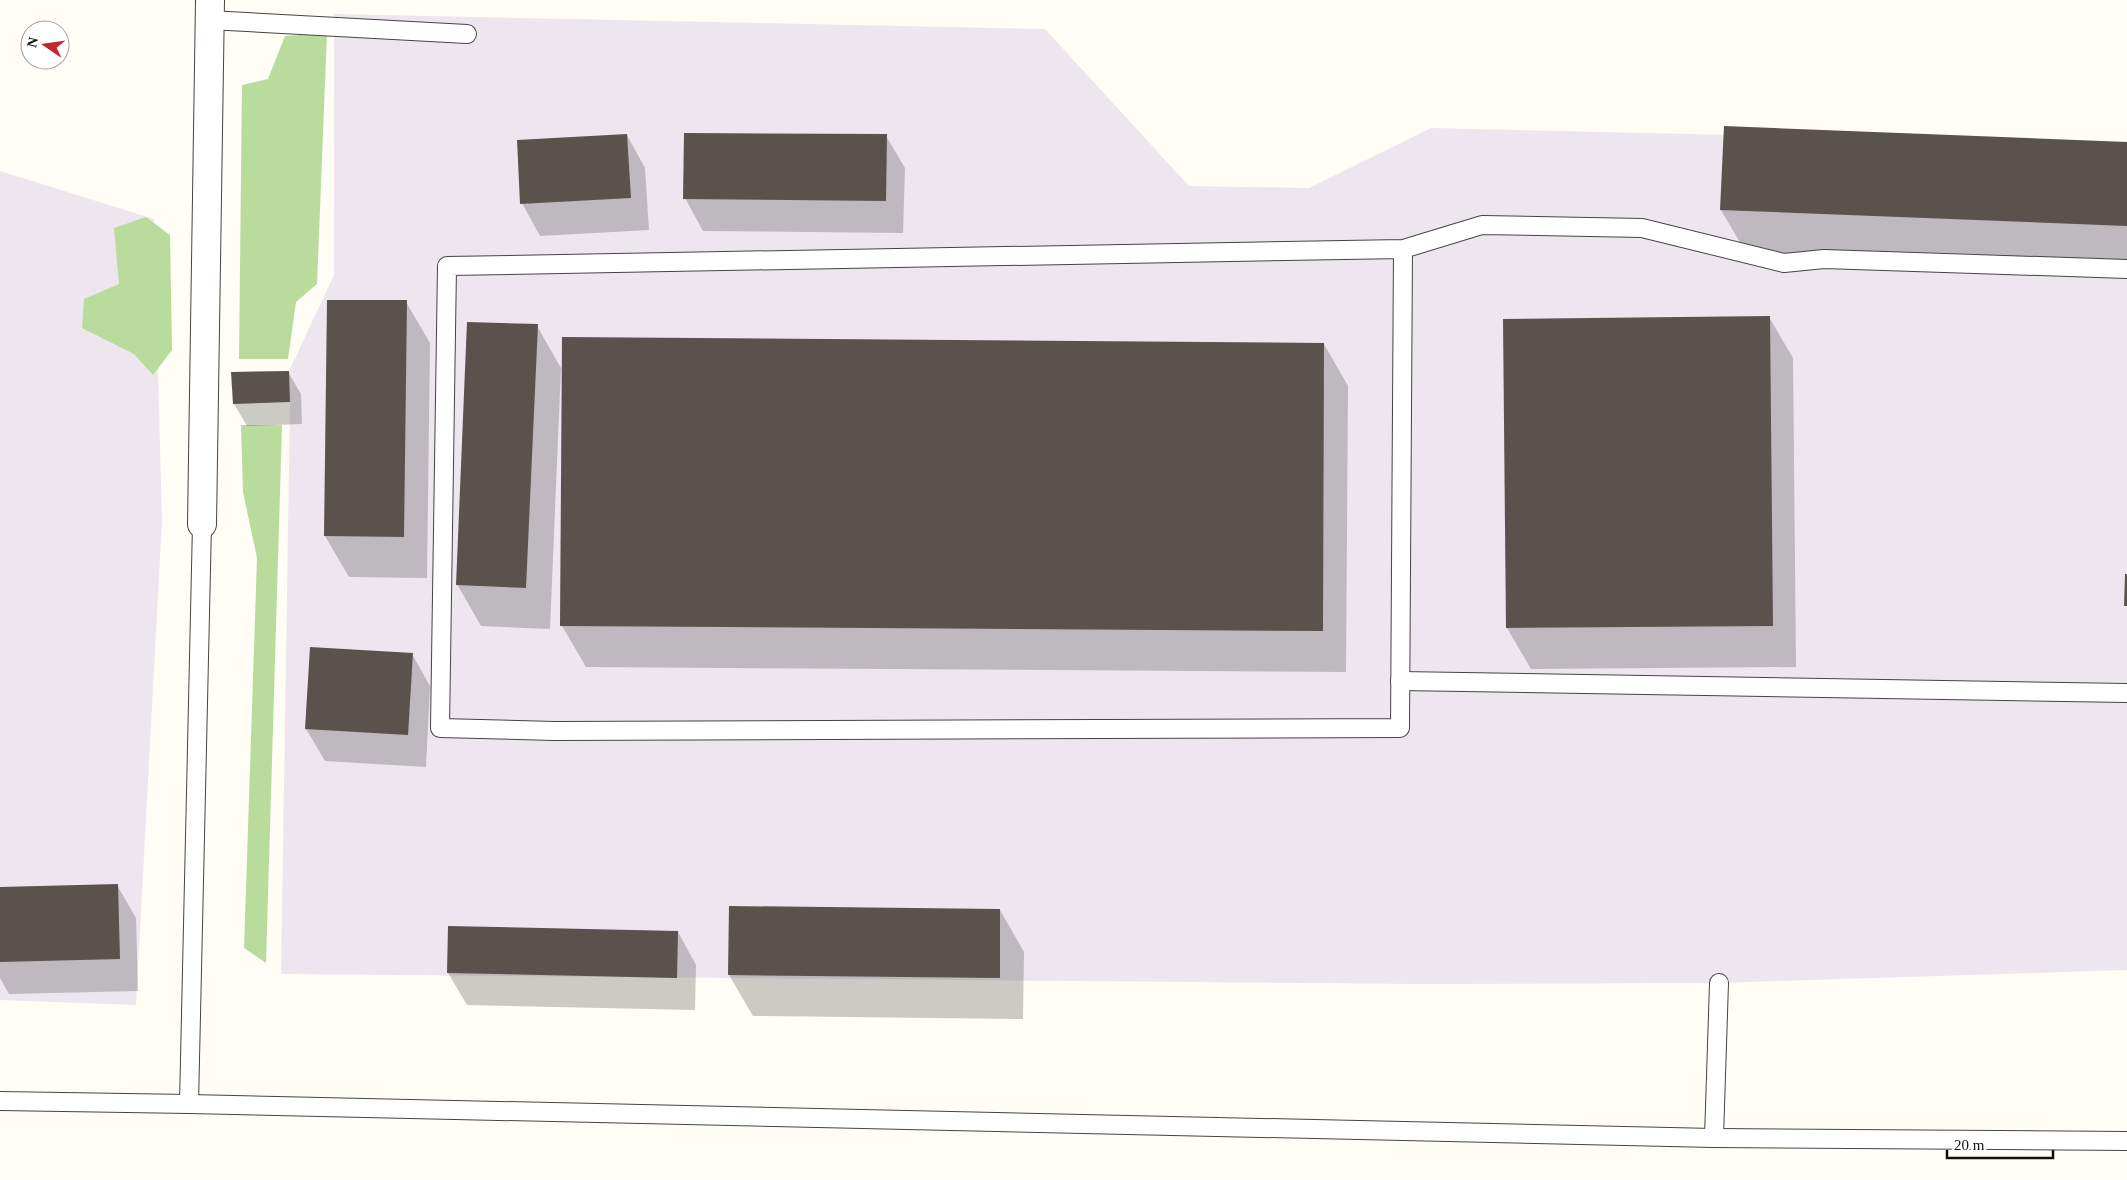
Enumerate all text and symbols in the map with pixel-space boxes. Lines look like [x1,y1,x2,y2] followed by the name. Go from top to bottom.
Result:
[20,20,70,70] north arrow
[24,36,41,49] text: N
[1947,1128,2053,1160] scale bar
[1954,1137,1985,1153] text: 20 m

